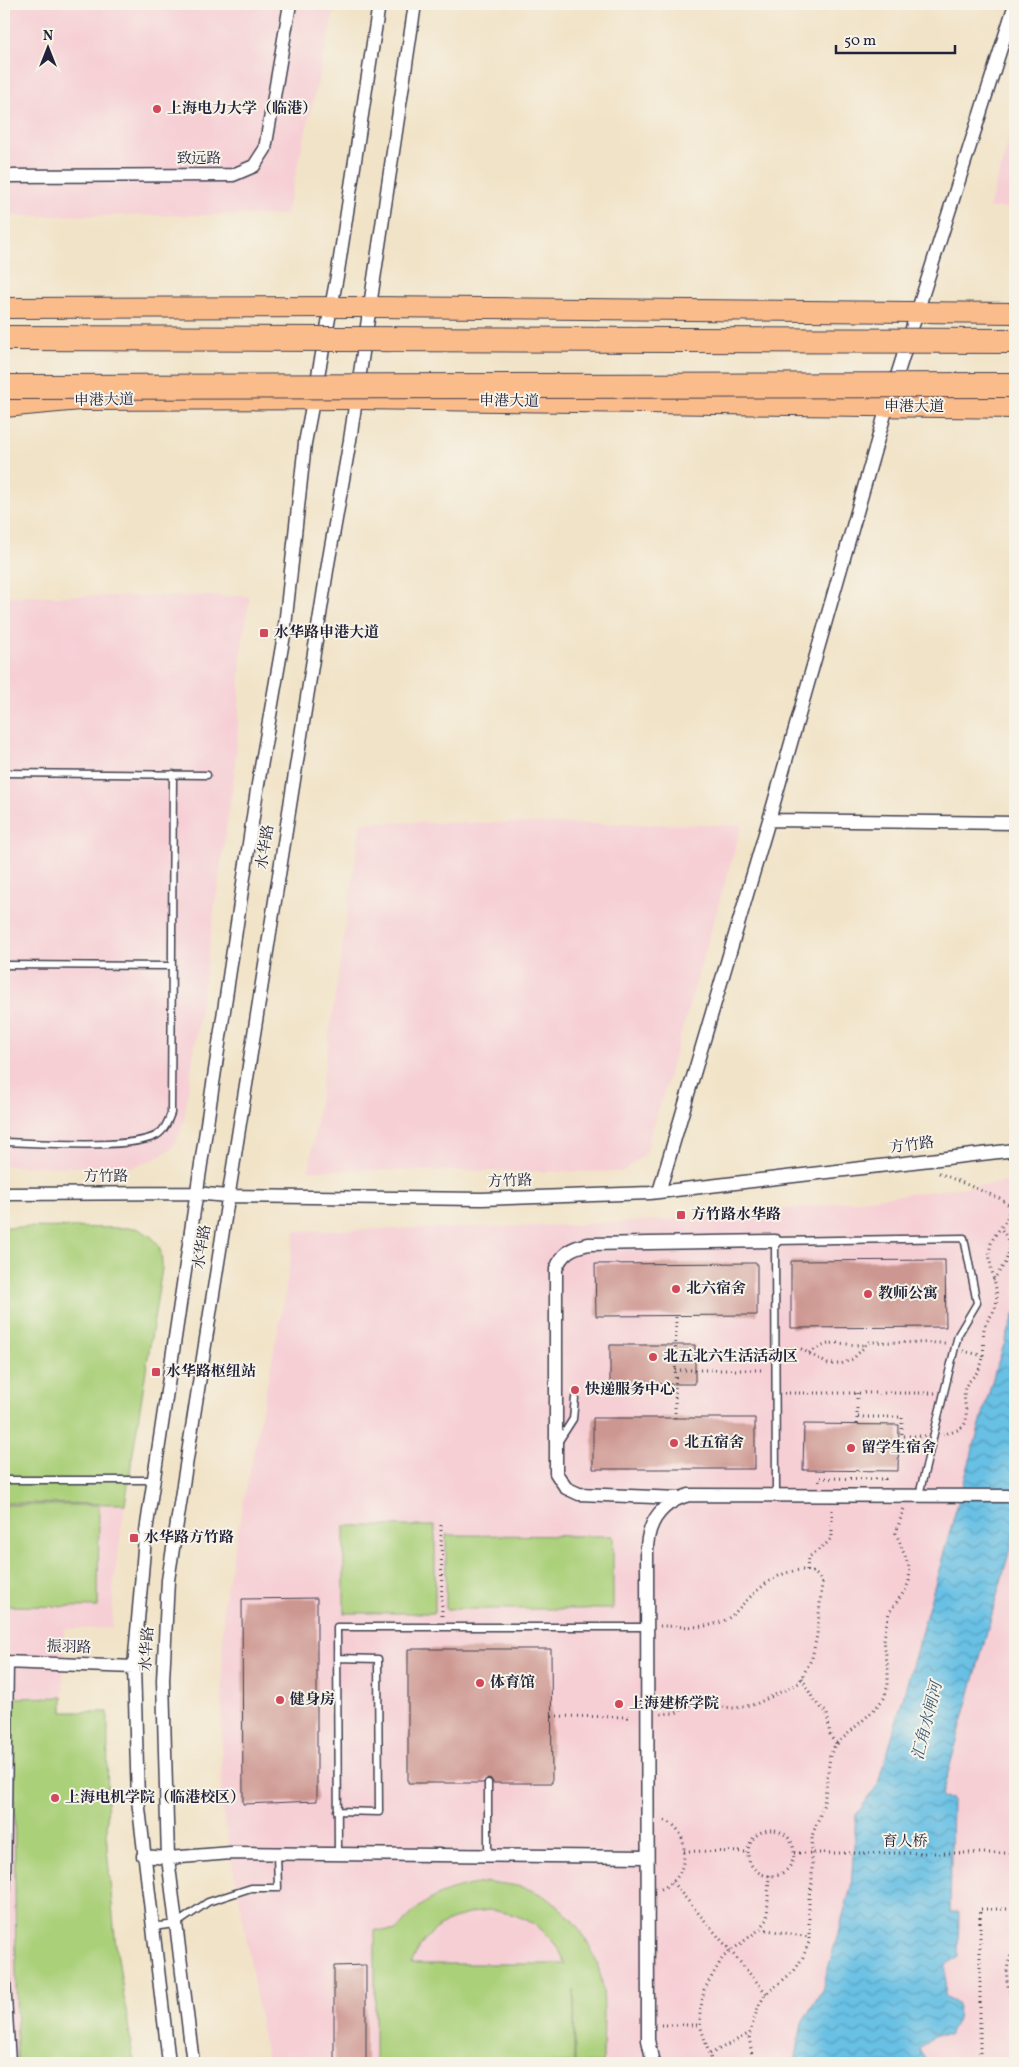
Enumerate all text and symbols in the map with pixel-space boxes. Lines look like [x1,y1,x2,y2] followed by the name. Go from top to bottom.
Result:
[22,22,72,72] north arrow
[836,22,955,54] scale bar
[43,27,53,46] text: N
[844,31,876,52] text: 50 m
[167,99,317,120] place label: 上海电力大学（临港）
[151,103,163,115] marker: 上海电力大学（临港）
[176,149,222,170] street label: 致远路
[74,390,134,412] street label: 申港大道
[479,391,539,413] street label: 申港大道
[884,397,944,418] street label: 申港大道
[274,623,379,644] place label: 水华路申港大道
[258,627,270,639] marker: 水华路申港大道
[252,823,280,871] street label: 水华路
[888,1133,936,1159] street label: 方竹路
[83,1167,129,1188] street label: 方竹路
[487,1171,533,1193] street label: 方竹路
[691,1205,781,1226] place label: 方竹路水华路
[675,1209,687,1221] marker: 方竹路水华路
[189,1223,217,1271] street label: 水华路
[686,1279,746,1300] place label: 北六宿舍
[670,1283,682,1295] marker: 北六宿舍
[878,1284,938,1305] place label: 教师公寓
[862,1288,874,1300] marker: 教师公寓
[663,1347,798,1368] place label: 北五北六生活活动区
[647,1351,659,1363] marker: 北五北六生活活动区
[166,1362,256,1383] place label: 水华路枢纽站
[150,1366,162,1378] marker: 水华路枢纽站
[585,1380,675,1401] place label: 快递服务中心
[569,1384,581,1396] marker: 快递服务中心
[684,1433,744,1454] place label: 北五宿舍
[668,1437,680,1449] marker: 北五宿舍
[861,1438,936,1459] place label: 留学生宿舍
[845,1442,857,1454] marker: 留学生宿舍
[144,1528,234,1549] place label: 水华路方竹路
[128,1532,140,1544] marker: 水华路方竹路
[136,1626,160,1672] street label: 水华路
[46,1637,92,1659] street label: 振羽路
[490,1673,535,1694] place label: 体育馆
[474,1677,486,1689] marker: 体育馆
[908,1677,949,1762] water label: 汇角水闸河
[290,1690,335,1711] place label: 健身房
[274,1694,286,1706] marker: 健身房
[629,1694,719,1715] place label: 上海建桥学院
[613,1698,625,1710] marker: 上海建桥学院
[65,1788,245,1809] place label: 上海电机学院（临港校区）
[49,1792,61,1804] marker: 上海电机学院（临港校区）
[882,1832,928,1853] street label: 育人桥

